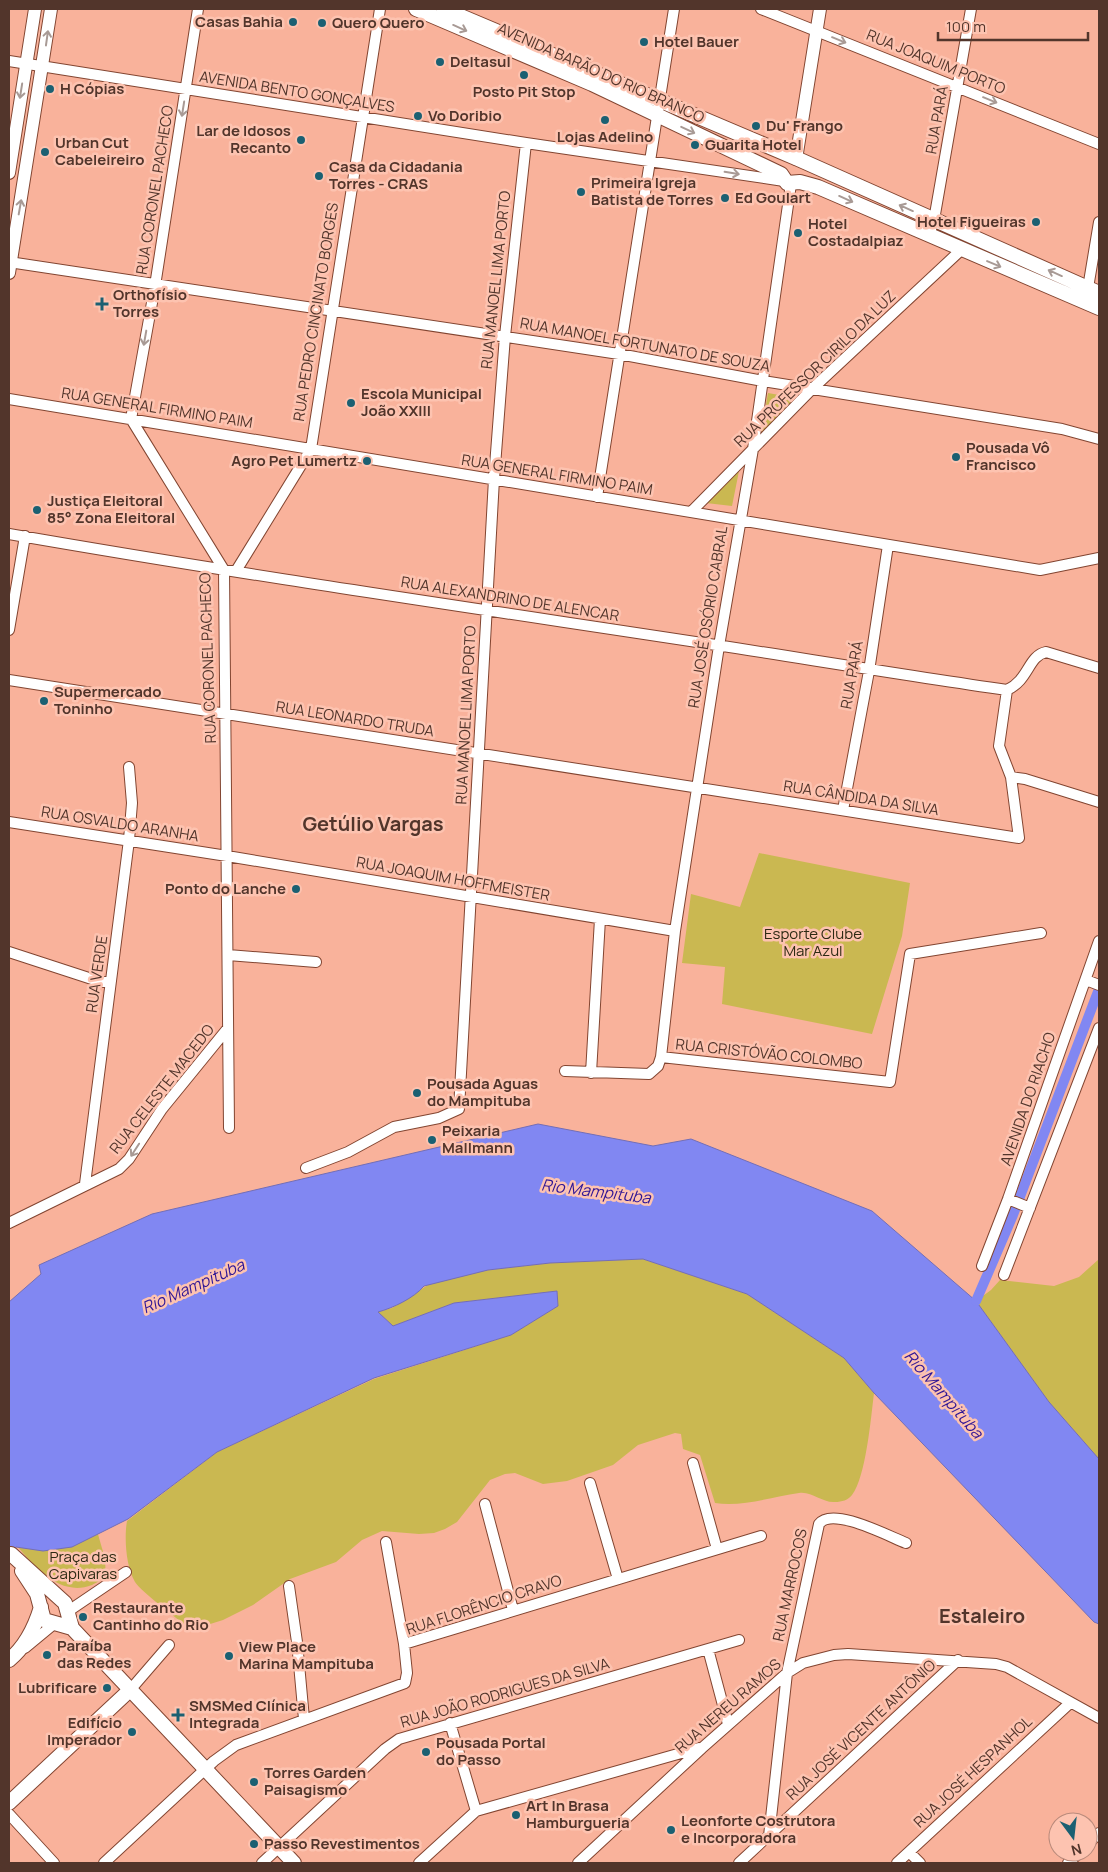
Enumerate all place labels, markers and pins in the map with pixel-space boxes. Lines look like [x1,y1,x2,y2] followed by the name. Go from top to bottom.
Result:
[195,11,283,32] place label: Casas Bahia
[332,12,425,33] place label: Quero Quero
[287,16,299,28] marker: Casas Bahia
[316,17,328,29] marker: Quero Quero
[654,31,739,52] place label: Hotel Bauer
[638,36,650,48] marker: Hotel Bauer
[450,51,511,72] place label: Deltasul
[434,56,446,68] marker: Deltasul
[518,69,530,81] marker: Posto Pit Stop
[60,78,124,99] place label: H Cópias
[473,81,575,102] place label: Posto Pit Stop
[44,83,56,95] marker: H Cópias
[428,105,502,126] place label: Vo Doribio
[412,110,424,122] marker: Vo Doribio
[599,114,611,126] marker: Lojas Adelino
[766,115,843,136] place label: Du' Frango
[196,120,291,158] place label: Lar de Idosos Recanto
[750,120,762,132] marker: Du' Frango
[557,126,653,147] place label: Lojas Adelino
[55,132,145,170] place label: Urban Cut Cabeleireiro
[295,134,307,146] marker: Lar de Idosos Recanto
[705,134,802,155] place label: Guarita Hotel
[689,139,701,151] marker: Guarita Hotel
[39,146,51,158] marker: Urban Cut Cabeleireiro
[329,156,463,194] place label: Casa da Cidadania Torres - CRAS
[313,170,325,182] marker: Casa da Cidadania Torres - CRAS
[591,172,714,210] place label: Primeira Igreja Batista de Torres
[575,186,587,198] marker: Primeira Igreja Batista de Torres
[735,187,811,208] place label: Ed Goulart
[719,192,731,204] marker: Ed Goulart
[917,211,1026,232] place label: Hotel Figueiras
[808,213,904,251] place label: Hotel Costadalpiaz
[1030,216,1042,228] marker: Hotel Figueiras
[792,227,804,239] marker: Hotel Costadalpiaz
[113,284,187,322] place label: Orthofísio Torres
[95,297,109,311] marker: Orthofísio Torres
[361,383,482,421] place label: Escola Municipal João XXIII
[345,397,357,409] marker: Escola Municipal João XXIII
[966,437,1050,475] place label: Pousada Vô Francisco
[231,450,357,471] place label: Agro Pet Lumertz
[950,451,962,463] marker: Pousada Vô Francisco
[361,455,373,467] marker: Agro Pet Lumertz
[47,490,175,528] place label: Justiça Eleitoral 85° Zona Eleitoral
[31,504,43,516] marker: Justiça Eleitoral 85° Zona Eleitoral
[54,681,161,719] place label: Supermercado Toninho
[38,695,50,707] marker: Supermercado Toninho
[165,878,286,899] place label: Ponto do Lanche
[290,883,302,895] marker: Ponto do Lanche
[427,1073,538,1111] place label: Pousada Aguas do Mampituba
[411,1087,423,1099] marker: Pousada Aguas do Mampituba
[442,1120,513,1158] place label: Peixaria Mallmann
[426,1134,438,1146] marker: Peixaria Mallmann
[93,1597,209,1635] place label: Restaurante Cantinho do Rio
[77,1611,89,1623] marker: Restaurante Cantinho do Rio
[57,1635,131,1673] place label: Paraíba das Redes
[239,1636,374,1674] place label: View Place Marina Mampituba
[41,1649,53,1661] marker: Paraíba das Redes
[223,1650,235,1662] marker: View Place Marina Mampituba
[18,1677,97,1698] place label: Lubrificare
[101,1682,113,1694] marker: Lubrificare
[189,1695,306,1733] place label: SMSMed Clínica Integrada
[171,1708,185,1722] marker: SMSMed Clínica Integrada
[47,1712,122,1750] place label: Edifício Imperador
[126,1726,138,1738] marker: Edifício Imperador
[436,1732,546,1770] place label: Pousada Portal do Passo
[420,1746,432,1758] marker: Pousada Portal do Passo
[264,1762,366,1800] place label: Torres Garden Paisagismo
[248,1776,260,1788] marker: Torres Garden Paisagismo
[526,1795,630,1833] place label: Art In Brasa Hamburgueria
[510,1809,522,1821] marker: Art In Brasa Hamburgueria
[681,1810,835,1848] place label: Leonforte Costrutora e Incorporadora
[665,1824,677,1836] marker: Leonforte Costrutora e Incorporadora
[264,1833,420,1854] place label: Passo Revestimentos
[248,1838,260,1850] marker: Passo Revestimentos

